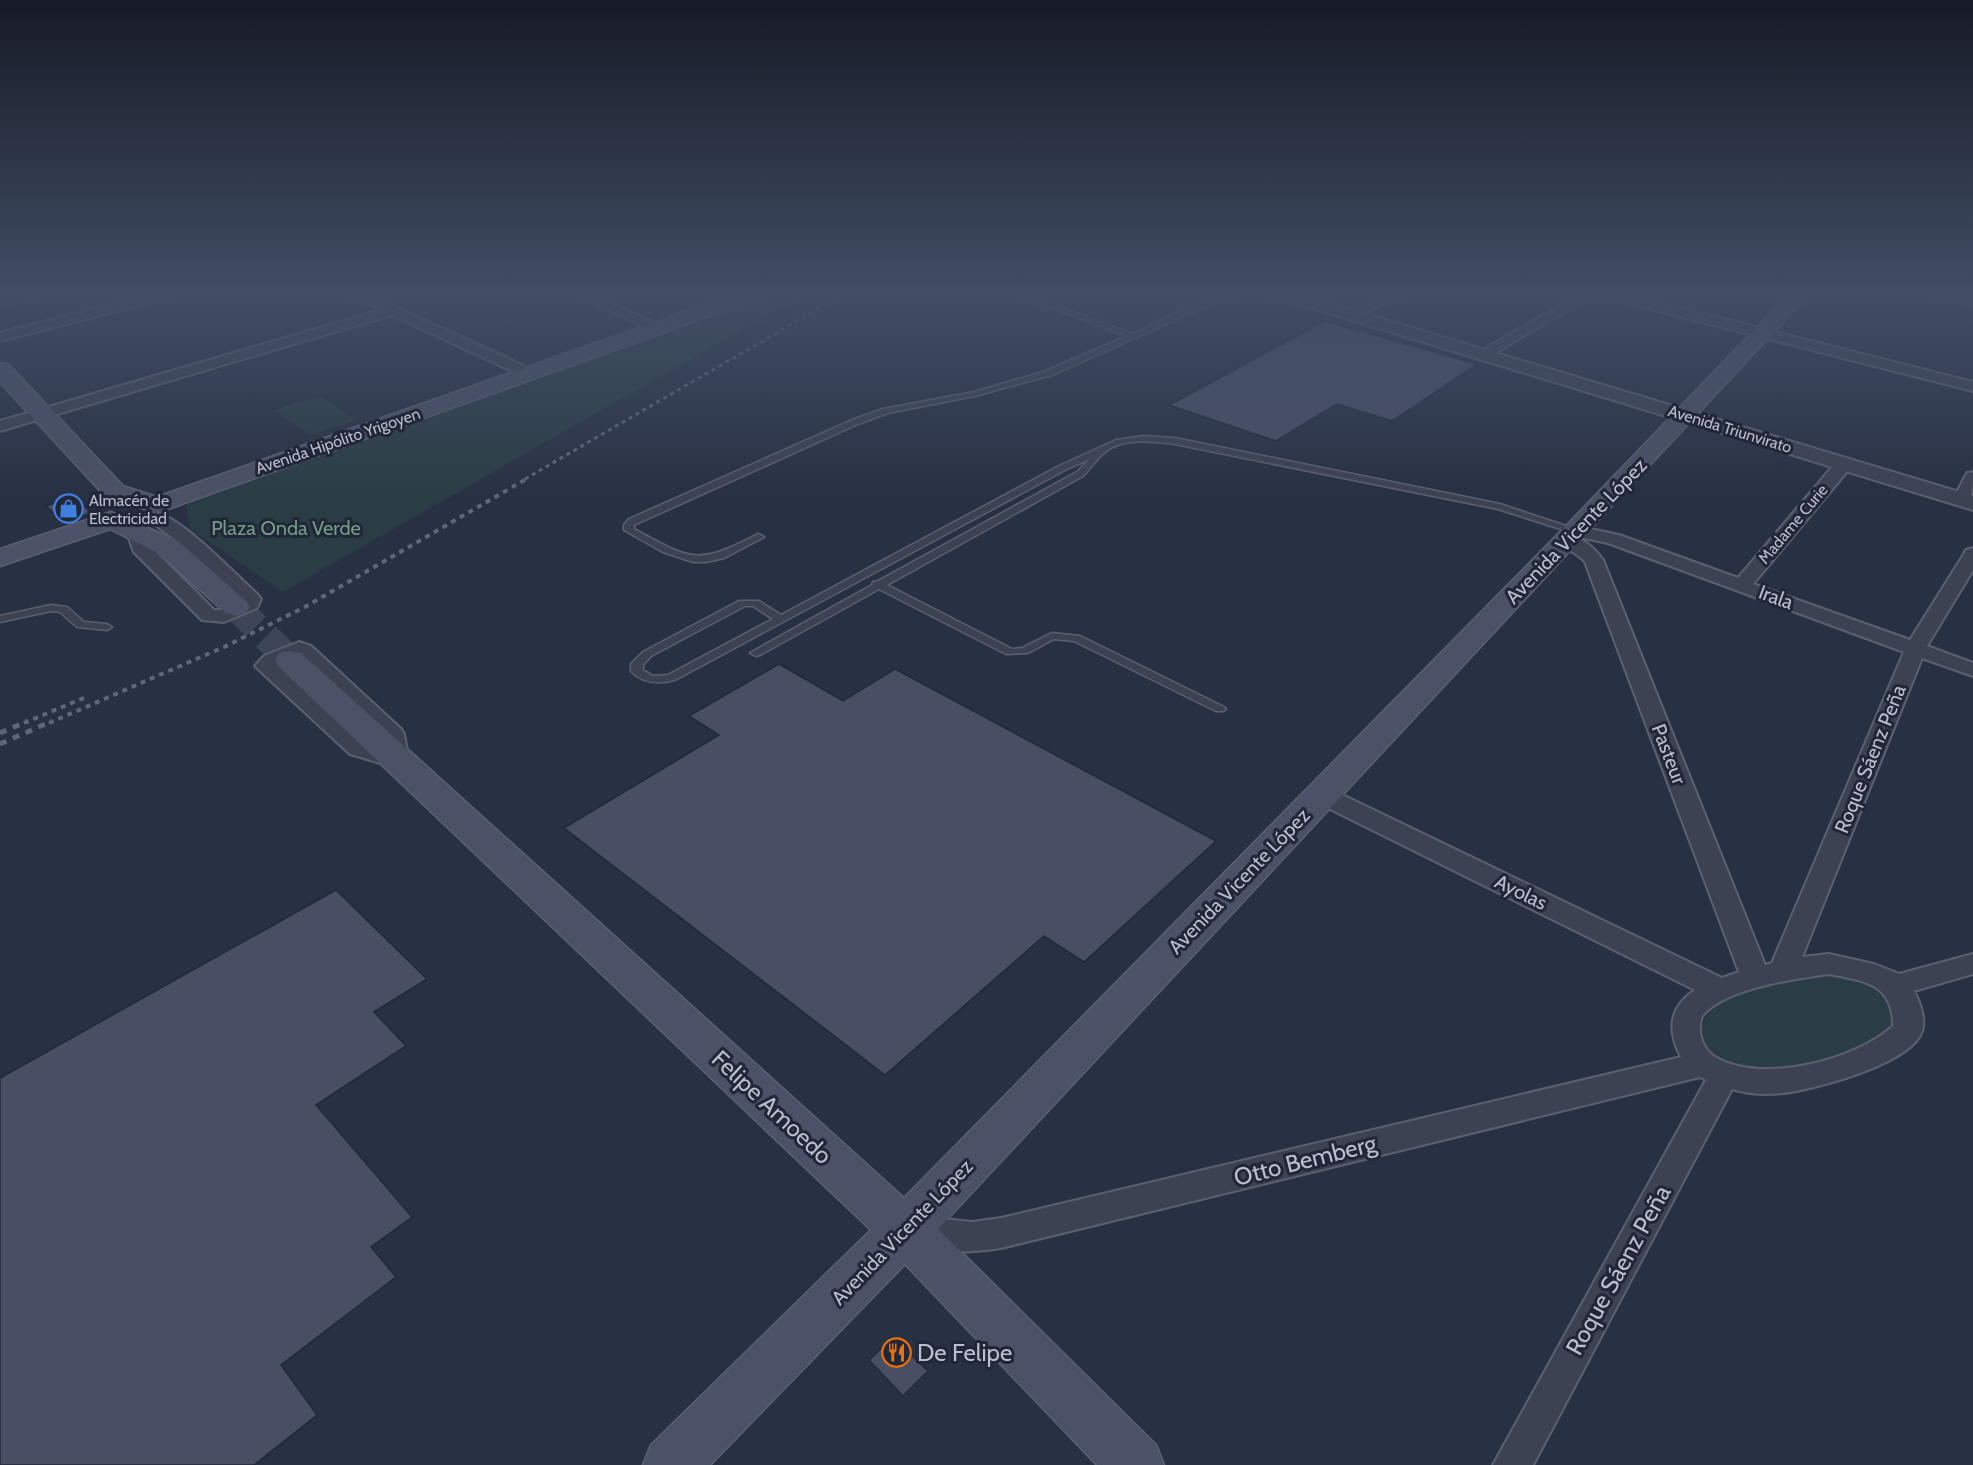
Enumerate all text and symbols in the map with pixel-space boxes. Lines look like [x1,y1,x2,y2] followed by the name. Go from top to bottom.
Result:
[1666,401,1794,457] street label: Avenida Triunvirato
[253,404,423,478] street label: Avenida Hipólito Yrigoyen
[1500,453,1652,609] street label: Avenida Vicente López
[1754,481,1832,567] street label: Madame Curie
[89,491,169,528] place label: Almacén de Electricidad
[52,493,84,525] shop icon: Almacén de Electricidad
[211,516,361,540] park label: Plaza Onda Verde
[1755,580,1797,614] street label: Irala
[1829,681,1911,837] street label: Roque Sáenz Peña
[1647,720,1692,788] street label: Pasteur
[1163,803,1315,959] street label: Avenida Vicente López
[1491,869,1551,915] street label: Ayolas
[706,1044,838,1170] street label: Felipe Amoedo
[1231,1128,1380,1192] street label: Otto Bemberg
[826,1154,978,1310] street label: Avenida Vicente López
[1559,1180,1677,1360] street label: Roque Sáenz Peña
[880,1336,912,1368] restaurant icon: De Felipe
[917,1338,1012,1367] place label: De Felipe

